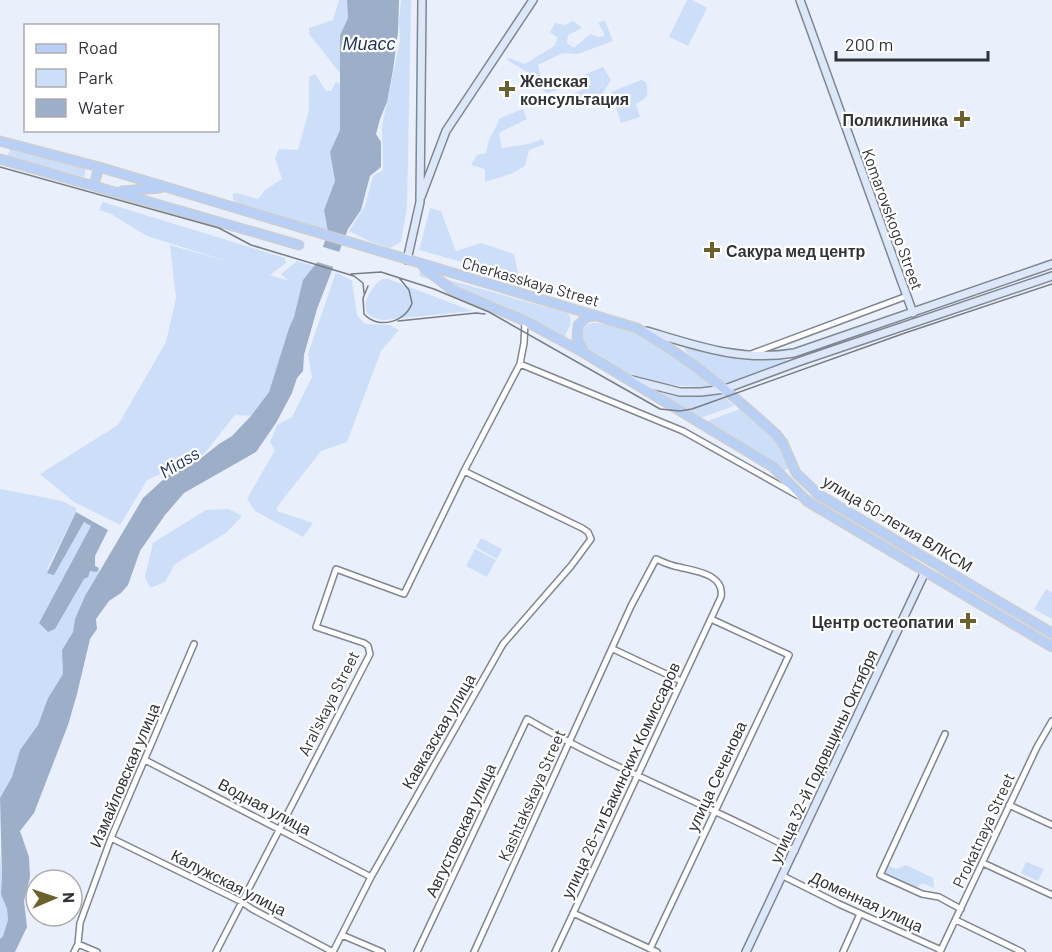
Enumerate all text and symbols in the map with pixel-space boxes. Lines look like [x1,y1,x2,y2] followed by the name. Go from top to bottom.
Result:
[24,24,219,132] legend
[836,24,988,62] scale bar
[342,32,396,54] water label: Миасс
[845,33,893,55] text: 200 m
[78,36,118,58] text: Road
[78,66,113,88] text: Park
[519,71,629,108] place label: Женская консультация
[498,80,516,98] marker: Женская консультация
[78,96,125,118] text: Water
[843,110,948,129] place label: Поликлиника
[953,110,971,128] marker: Поликлиника
[859,146,927,292] street label: Komarovskogo Street
[703,241,721,259] marker: Сакура мед центр
[726,241,866,260] place label: Сакура мед центр
[460,252,602,310] street label: Cherkasskaya Street
[155,441,203,483] water label: Miass
[820,471,976,575] street label: улица 50-летия ВЛКСМ
[812,612,954,631] place label: Центр остеопатии
[959,612,977,630] marker: Центр остеопатии
[765,646,881,866] street label: улица 32-й Годовщины Октября
[293,647,363,759] street label: Aral'skaya Street
[557,659,683,901] street label: улица 26-ти Бакинских Комиссаров
[397,670,479,792] street label: Кавказская улица
[85,700,163,850] street label: Измайловская улица
[682,718,750,834] street label: улица Сеченова
[493,726,569,864] street label: Kashtakskaya Street
[421,760,499,900] street label: Августовская улица
[948,769,1018,891] street label: Prokatnaya Street
[215,774,315,838] street label: Водная улица
[168,845,290,919] street label: Калужская улица
[808,867,926,935] street label: Доменная улица
[24,868,84,928] north arrow
[60,892,79,903] text: N

